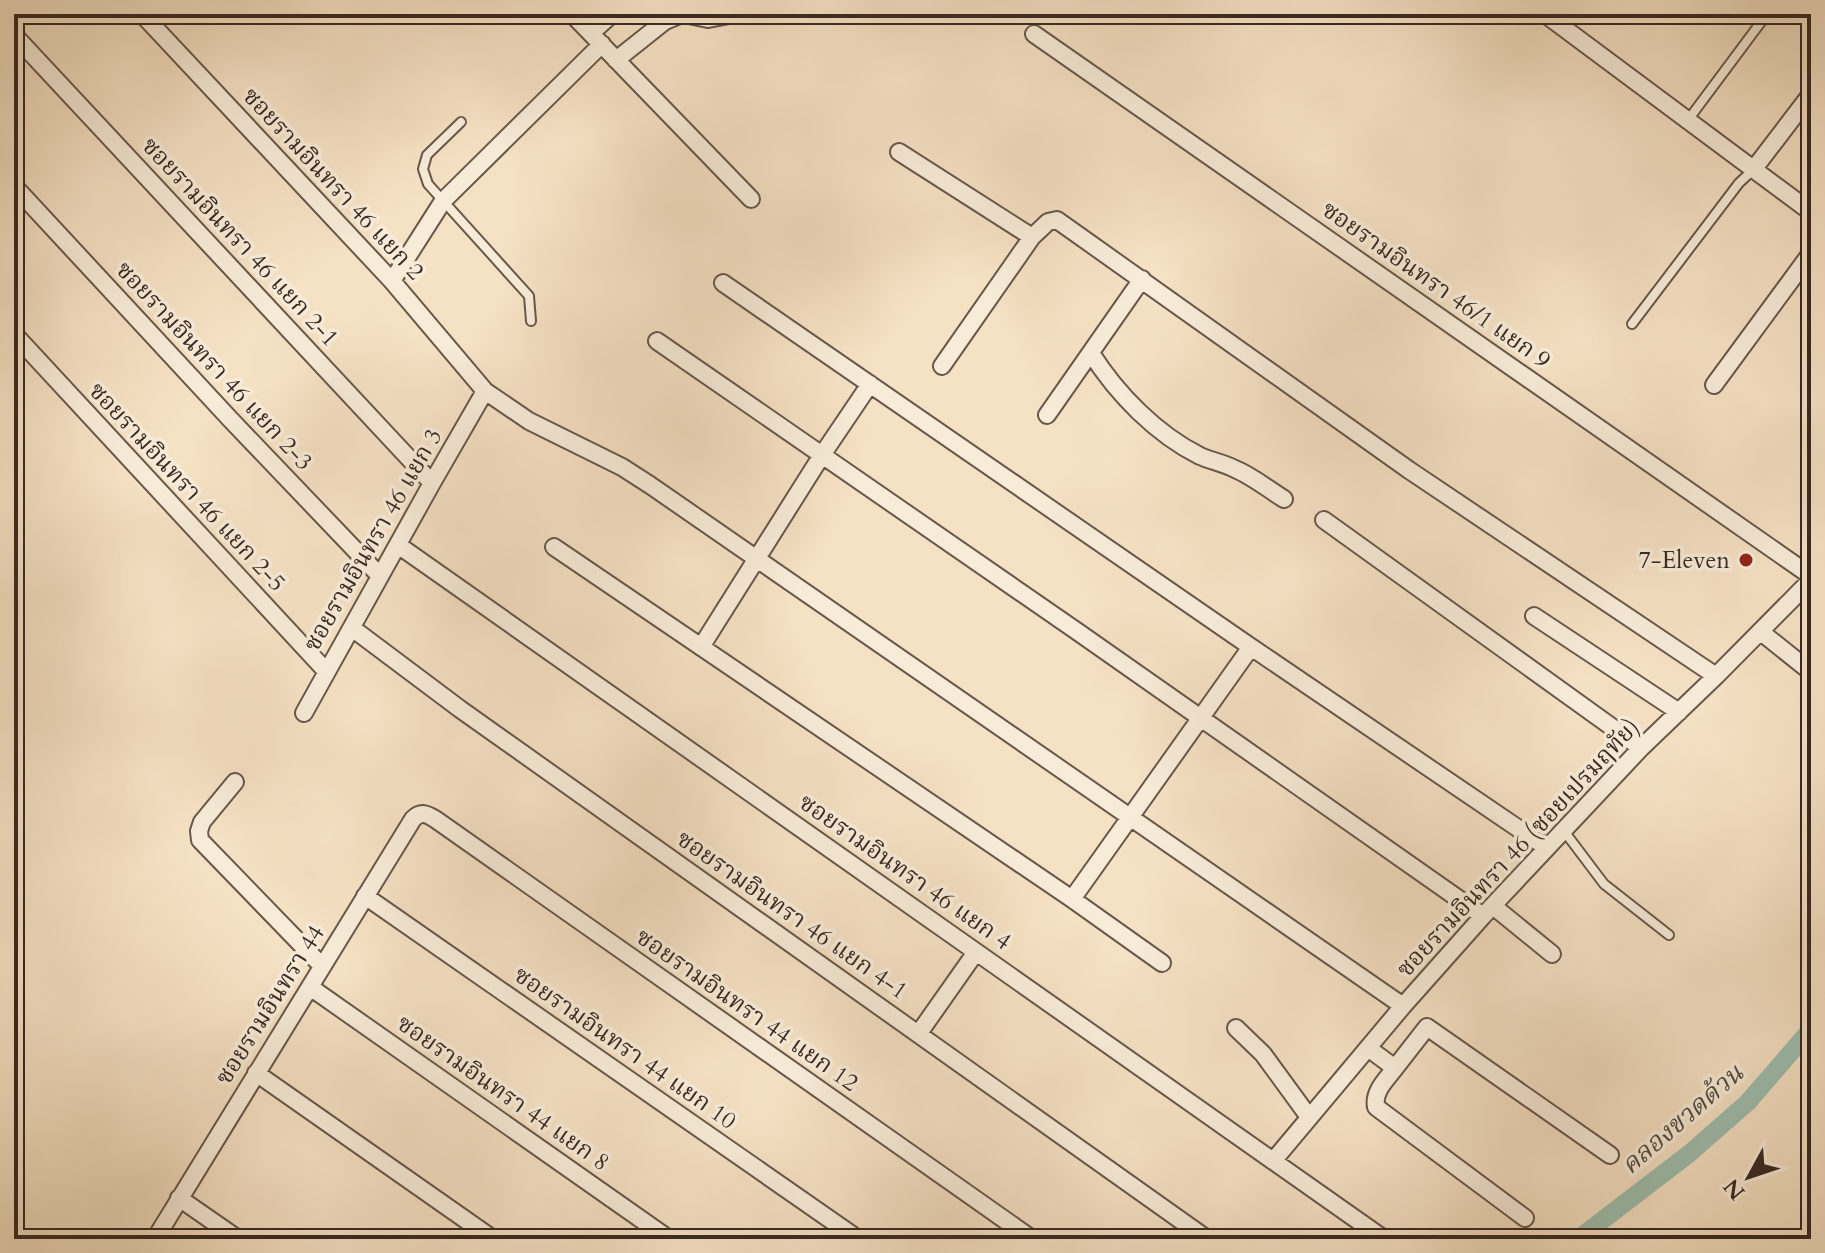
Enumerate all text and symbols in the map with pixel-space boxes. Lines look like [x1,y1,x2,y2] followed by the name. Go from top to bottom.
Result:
[235,80,431,288] street label: ซอยรามอินทรา 46 แยก 2
[134,130,346,354] street label: ซอยรามอินทรา 46 แยก 2-1
[1315,193,1557,377] street label: ซอยรามอินทรา 46/1 แยก 9
[108,254,320,478] street label: ซอยรามอินทรา 46 แยก 2-3
[81,375,293,599] street label: ซอยรามอินทรา 46 แยก 2-5
[296,423,450,657] street label: ซอยรามอินทรา 46 แยก 3
[1639,544,1730,577] place label: 7-Eleven
[1737,551,1755,569] marker: 7-Eleven
[1389,711,1647,985] street label: ซอยรามอินทรา 46 (ซอยเปรมฤทัย)
[792,786,1018,958] street label: ซอยรามอินทรา 46 แยก 4
[670,823,914,1007] street label: ซอยรามอินทรา 46 แยก 4-1
[208,919,332,1091] street label: ซอยรามอินทรา 44
[629,921,865,1099] street label: ซอยรามอินทรา 44 แยก 12
[507,959,743,1137] street label: ซอยรามอินทรา 44 แยก 10
[390,1007,616,1179] street label: ซอยรามอินทรา 44 แยก 8
[1613,1055,1752,1182] water label: คลองขวดด้วน
[1709,1137,1789,1217] north arrow
[1717,1172,1752,1206] text: N

